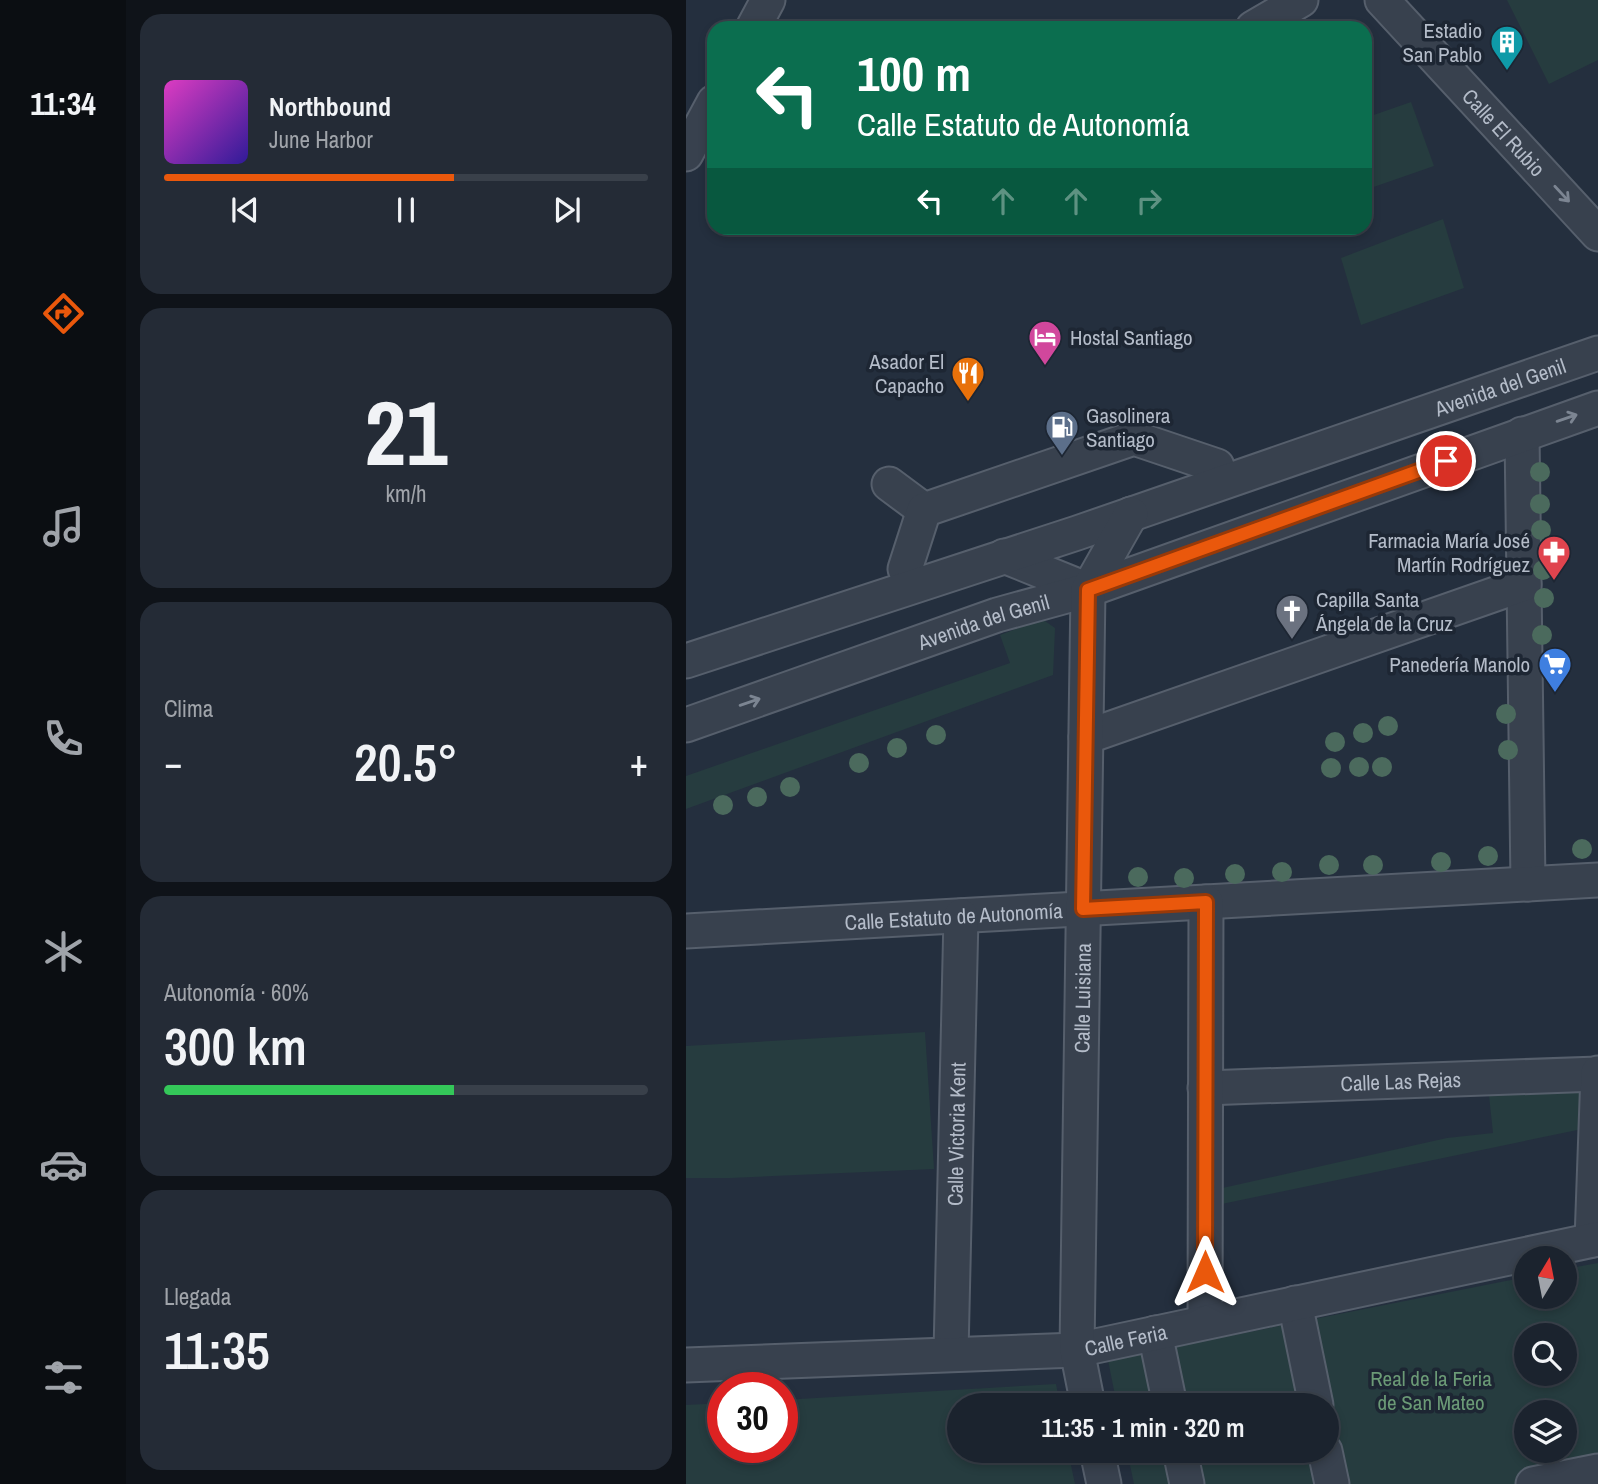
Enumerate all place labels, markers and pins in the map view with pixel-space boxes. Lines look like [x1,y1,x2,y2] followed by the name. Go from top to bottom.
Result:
[1403,16,1482,69] place label: Estadio San Pablo
[1488,23,1526,72] building icon: Estadio San Pablo
[1026,318,1064,367] hotel icon: Hostal Santiago
[1070,323,1193,352] place label: Hostal Santiago
[868,347,944,400] place label: Asador El Capacho
[949,354,987,403] restaurant icon: Asador El Capacho
[1086,401,1171,454] place label: Gasolinera Santiago
[1043,408,1081,457] fuel station icon: Gasolinera Santiago
[1416,431,1476,491] pin
[1368,526,1530,579] place label: Farmacia María José Martín Rodríguez
[1535,533,1573,582] pharmacy icon: Farmacia María José Martín Rodríguez
[1315,585,1453,638] place label: Capilla Santa Ángela de la Cruz
[1273,592,1311,641] church icon: Capilla Santa Ángela de la Cruz
[1536,645,1574,694] supermarket icon: Panedería Manolo
[1389,650,1530,679] place label: Panedería Manolo

